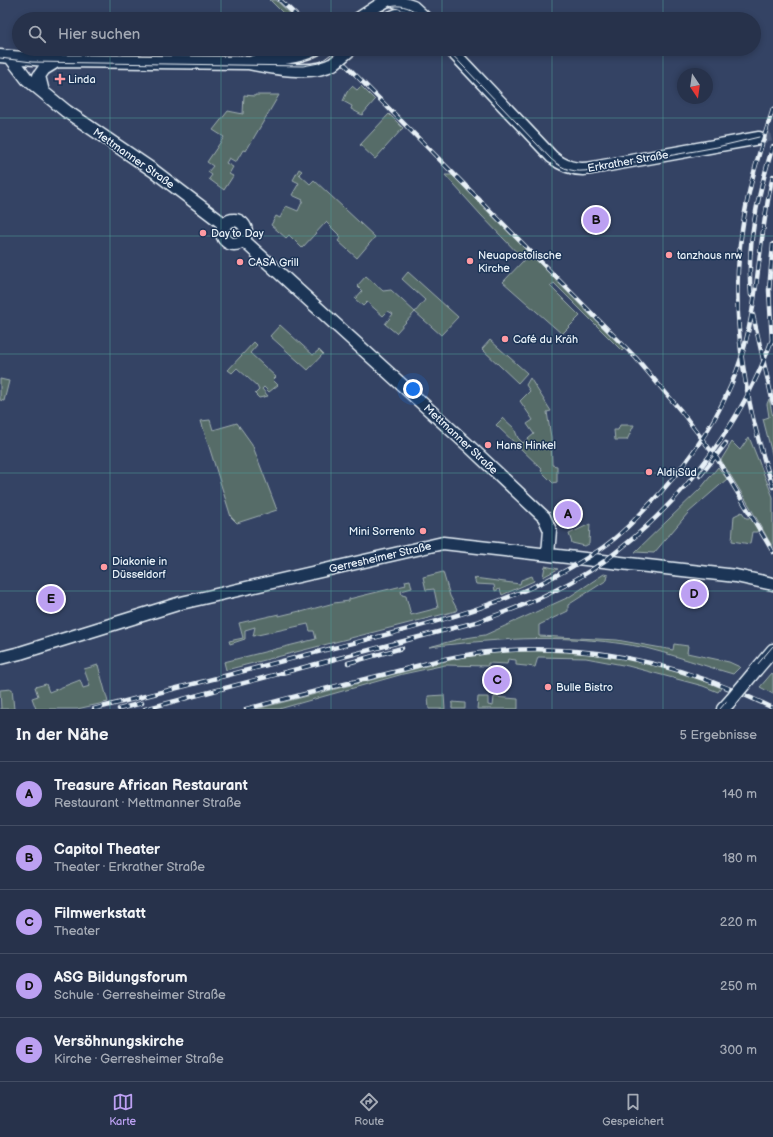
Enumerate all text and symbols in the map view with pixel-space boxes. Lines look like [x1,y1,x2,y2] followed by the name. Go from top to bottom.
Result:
[12,12,761,56] search box
[26,23,48,45] icon: search
[58,25,140,44] text: Hier suchen
[677,68,713,104] north arrow
[68,73,96,86] place label: Linda
[55,74,65,84] marker: Linda
[90,125,177,192] street label: Mettmanner Straße
[587,148,670,175] street label: Erkrather Straße
[583,205,609,235] pin: B
[211,227,264,240] place label: Day to Day
[198,228,208,238] marker: Day to Day
[478,249,562,275] place label: Neuapostolische Kirche
[677,249,743,262] place label: tanzhaus nrw
[664,250,674,260] marker: tanzhaus nrw
[248,256,299,269] place label: CASA Grill
[465,256,475,266] marker: Neuapostolische Kirche
[235,257,245,267] marker: CASA Grill
[513,333,578,346] place label: Café du Kräh
[500,334,510,344] marker: Café du Kräh
[403,379,423,399] your location
[421,402,501,477] street label: Mettmanner Straße
[496,439,556,452] place label: Hans Hinkel
[483,440,493,450] marker: Hans Hinkel
[657,466,697,479] place label: Aldi Süd
[644,467,654,477] marker: Aldi Süd
[555,499,581,529] pin: A
[349,525,415,538] place label: Mini Sorrento
[418,526,428,536] marker: Mini Sorrento
[328,539,433,576] street label: Gerresheimer Straße
[112,555,167,581] place label: Diakonie in Düsseldorf
[99,562,109,572] marker: Diakonie in Düsseldorf
[681,579,707,609] pin: D
[38,584,64,614] pin: E
[484,665,510,695] pin: C
[556,681,613,694] place label: Bulle Bistro
[543,682,553,692] marker: Bulle Bistro
[16,725,109,745] text: In der Nähe
[680,727,757,743] text: 5 Ergebnisse
[54,776,248,795] text: Treasure African Restaurant
[25,786,33,802] text: A
[722,786,757,802] text: 140 m
[54,795,241,811] text: Restaurant · Mettmanner Straße
[54,840,160,859] text: Capitol Theater
[24,850,34,866] text: B
[722,850,757,866] text: 180 m
[54,859,205,875] text: Theater · Erkrather Straße
[54,904,146,923] text: Filmwerkstatt
[24,914,34,930] text: C
[720,914,757,930] text: 220 m
[54,923,100,939] text: Theater
[54,968,188,987] text: ASG Bildungsforum
[24,978,34,994] text: D
[720,978,757,994] text: 250 m
[54,987,226,1003] text: Schule · Gerresheimer Straße
[54,1032,184,1051] text: Versöhnungskirche
[25,1042,33,1058] text: E
[719,1042,757,1058] text: 300 m
[54,1051,224,1067] text: Kirche · Gerresheimer Straße
[109,1091,136,1128] tab: Karte
[354,1091,384,1128] tab: Route
[602,1091,664,1128] tab: Gespeichert

